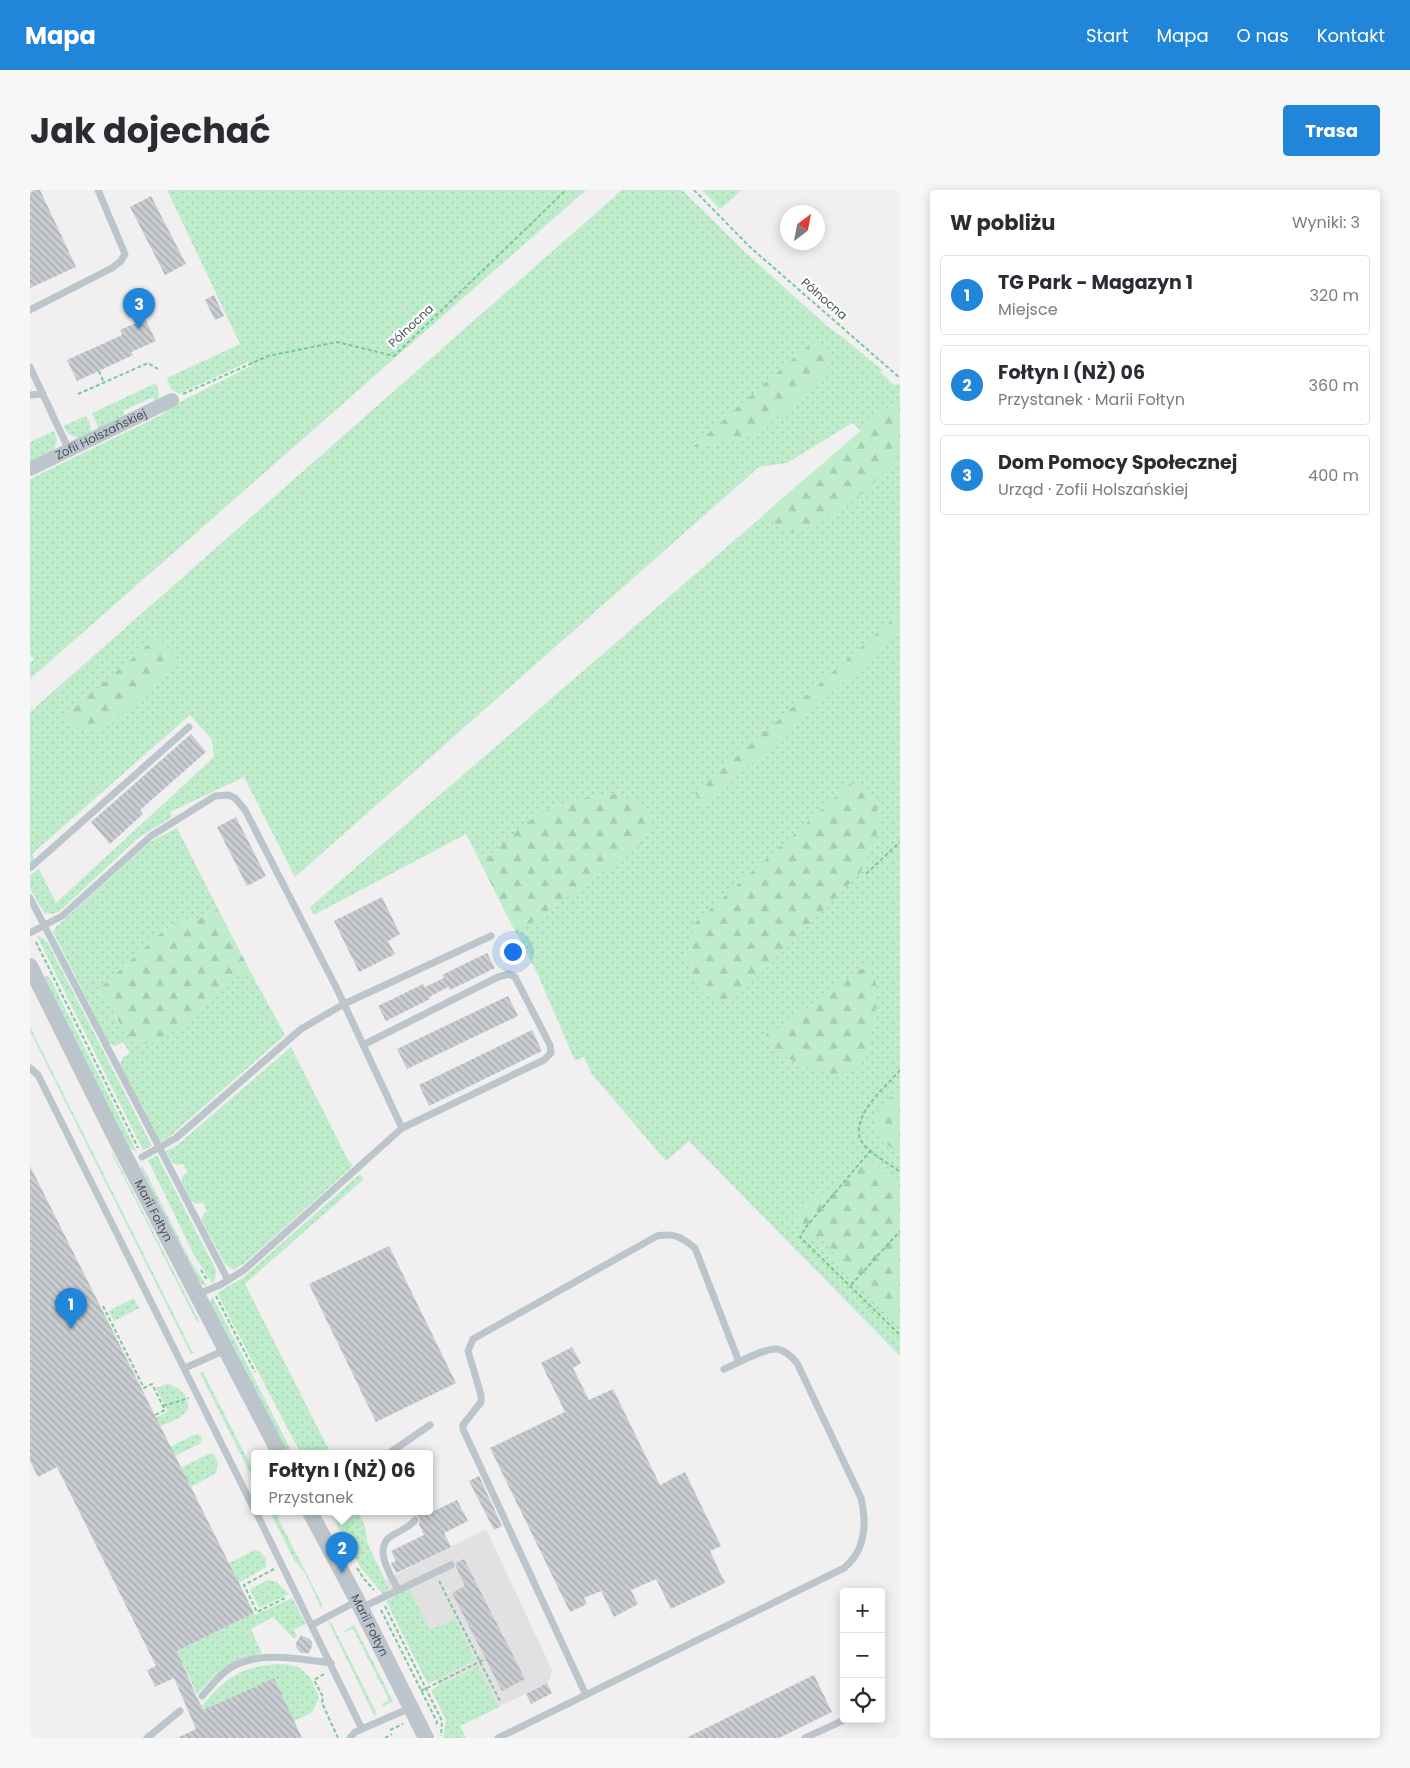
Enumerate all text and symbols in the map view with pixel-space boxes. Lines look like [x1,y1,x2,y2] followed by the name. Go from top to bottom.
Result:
[25,19,96,52] text: Mapa
[1086,23,1129,48] text: Start
[1157,23,1209,48] text: Mapa
[1237,23,1289,48] text: O nas
[1317,23,1385,48] text: Kontakt
[1283,105,1380,156] button: Trasa
[30,106,271,155] text: Jak dojechać
[780,205,825,250] north arrow
[950,208,1055,237] text: W pobliżu
[1292,211,1360,234] text: Wyniki: 3
[998,269,1193,296] text: TG Park - Magazyn 1
[798,274,851,323] street label: Północna
[964,284,970,307] text: 1
[1310,284,1359,307] text: 320 m
[123,288,155,329] pin: 3
[998,298,1058,321] text: Miejsce
[384,300,437,351] street label: Północna
[998,359,1145,386] text: Fołtyn I (NŻ) 06
[962,374,972,397] text: 2
[1309,374,1359,397] text: 360 m
[998,388,1185,411] text: Przystanek · Marii Fołtyn
[52,405,149,463] street label: Zofii Holszańskiej
[998,449,1237,476] text: Dom Pomocy Społecznej
[962,464,972,487] text: 3
[1308,464,1359,487] text: 400 m
[998,478,1188,501] text: Urząd · Zofii Holszańskiej
[500,939,526,965] your location
[131,1176,177,1244] street label: Marii Fołtyn
[55,1288,87,1329] pin: 1
[251,1450,433,1515] popup
[268,1457,416,1484] text: Fołtyn I (NŻ) 06
[268,1486,353,1509] text: Przystanek
[326,1532,358,1573] pin: 2
[840,1588,885,1723] map controls
[840,1588,885,1633] button: +
[347,1591,393,1659] street label: Marii Fołtyn
[840,1633,885,1678] button: −
[840,1678,885,1723] button: locate

